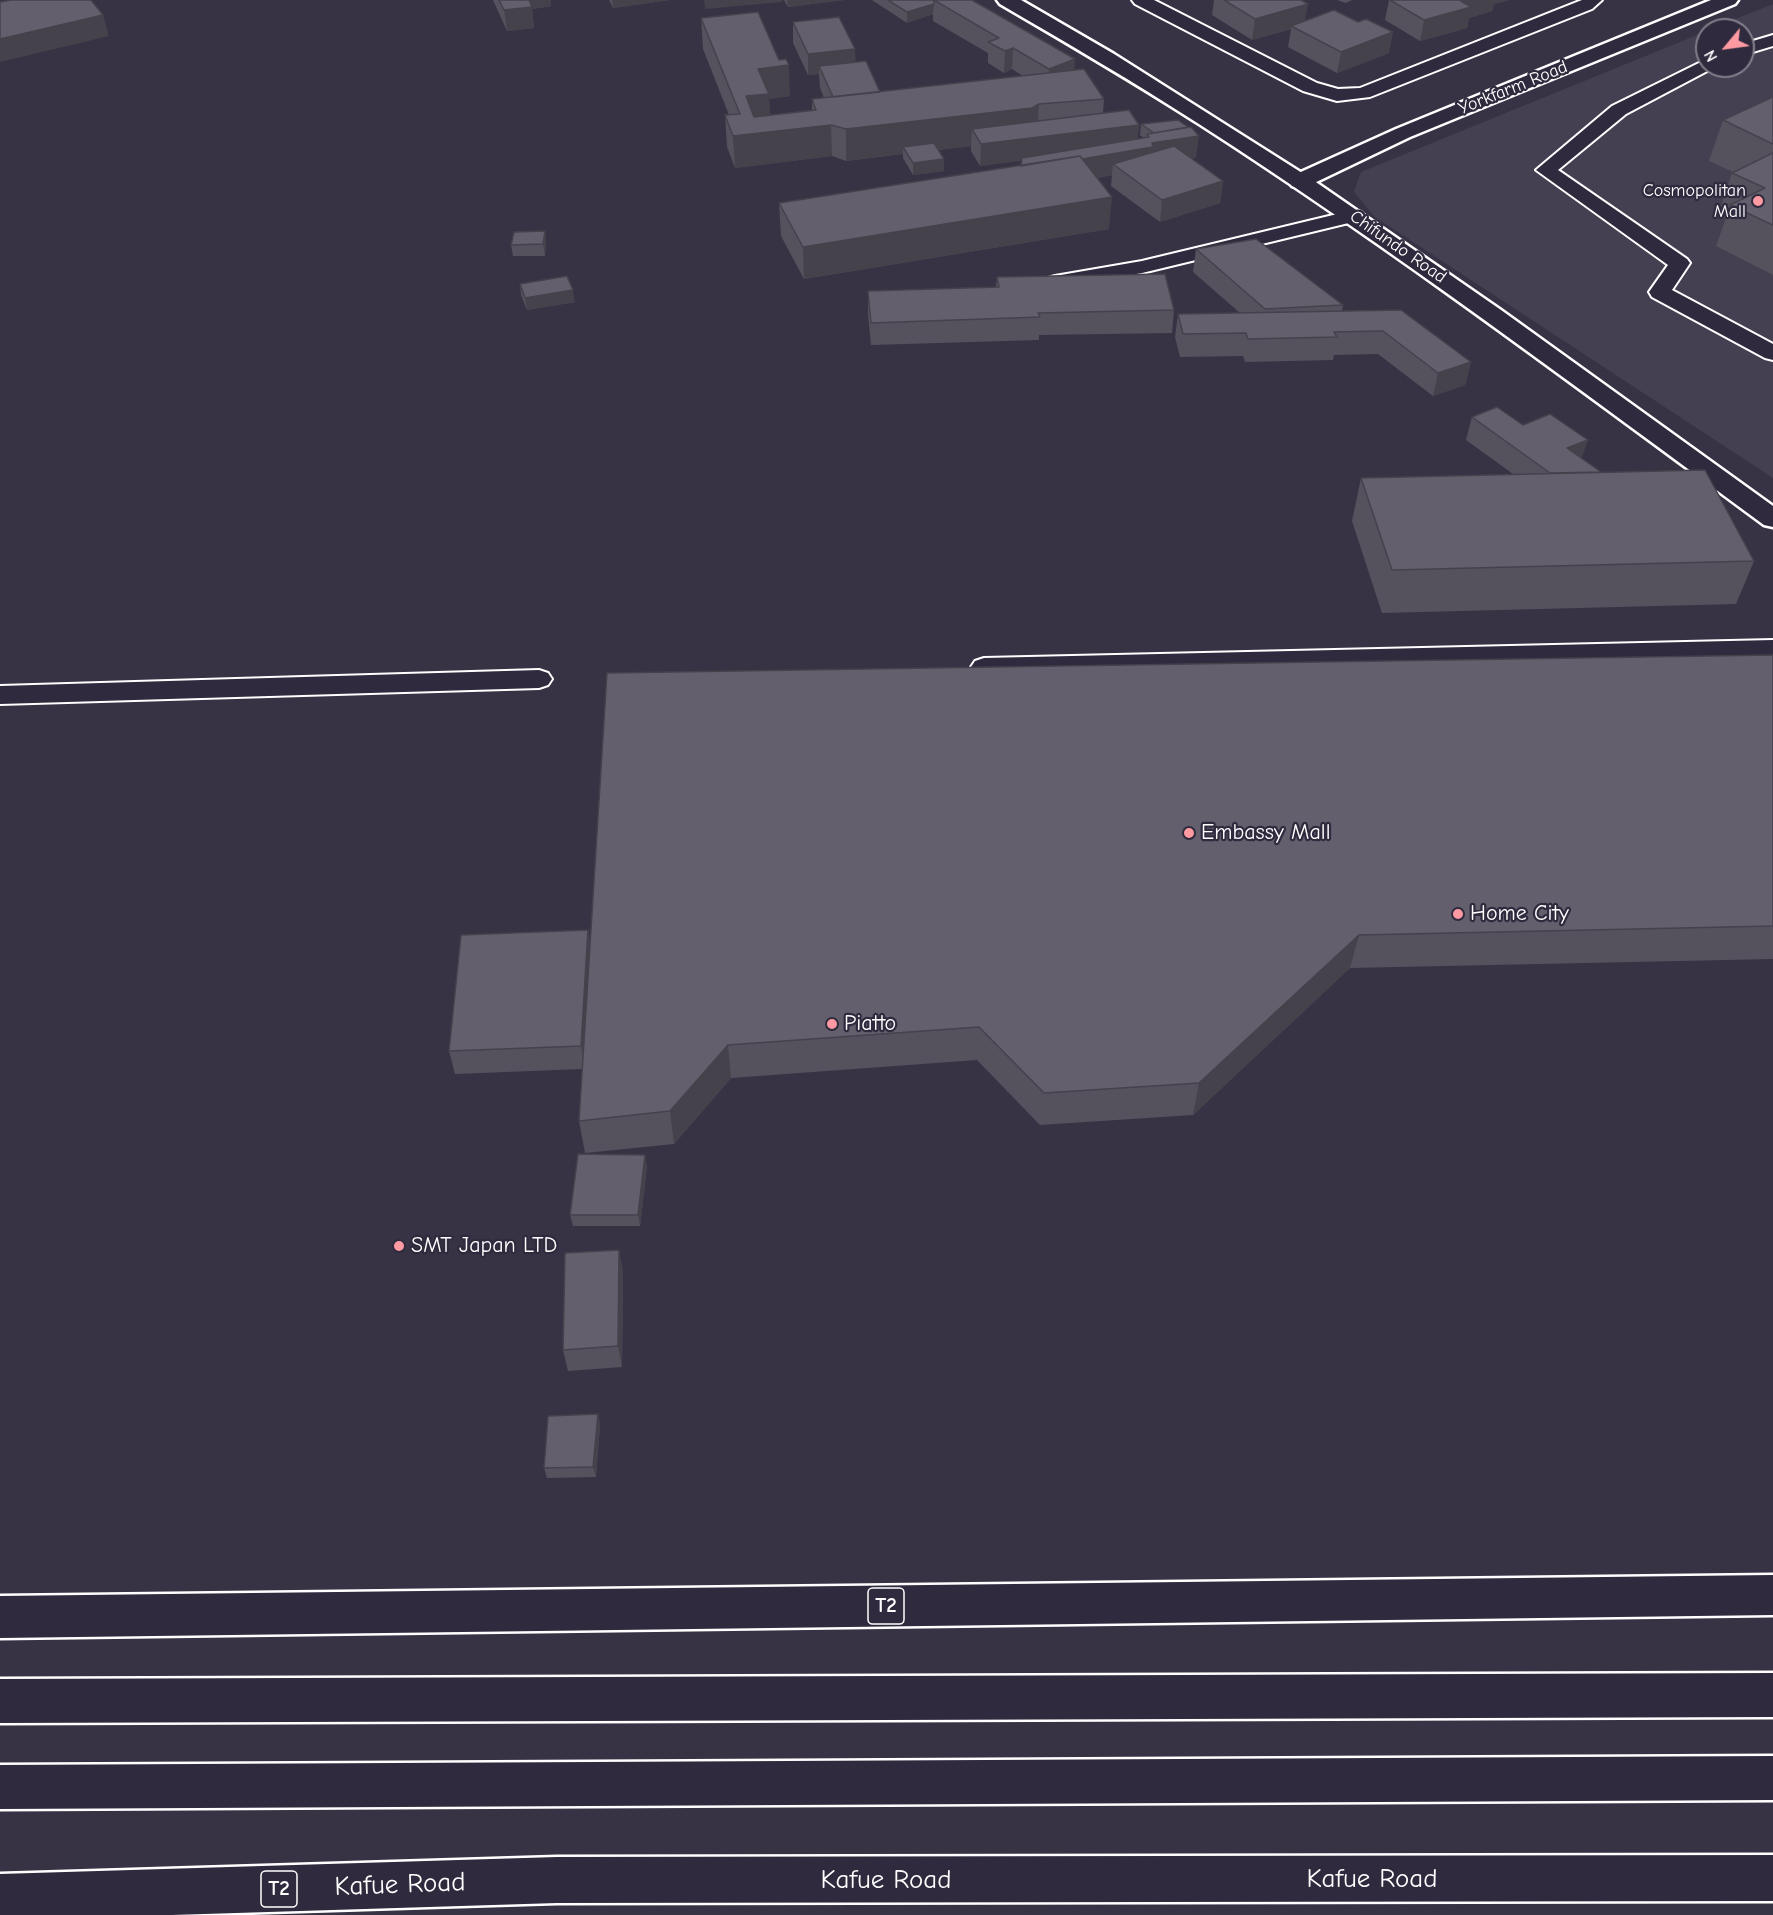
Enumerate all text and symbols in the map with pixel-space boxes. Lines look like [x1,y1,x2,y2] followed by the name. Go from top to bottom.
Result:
[1695,18,1755,78] north arrow
[1701,47,1721,65] text: N
[1455,56,1571,120] street label: Yorkfarm Road
[1643,180,1746,222] place label: Cosmopolitan Mall
[1751,194,1765,208] marker: Cosmopolitan Mall
[1346,206,1450,288] street label: Chifundo Road
[1201,820,1330,846] place label: Embassy Mall
[1182,826,1196,840] marker: Embassy Mall
[1470,901,1569,927] place label: Home City
[1451,907,1465,921] marker: Home City
[844,1011,896,1037] place label: Piatto
[825,1017,839,1031] marker: Piatto
[411,1233,557,1259] place label: SMT Japan LTD
[392,1239,406,1253] marker: SMT Japan LTD
[868,1588,904,1624] road number: T2
[1306,1863,1438,1895] street label: Kafue Road
[820,1864,952,1896] street label: Kafue Road
[334,1867,466,1903] street label: Kafue Road
[261,1871,297,1907] road number: T2

